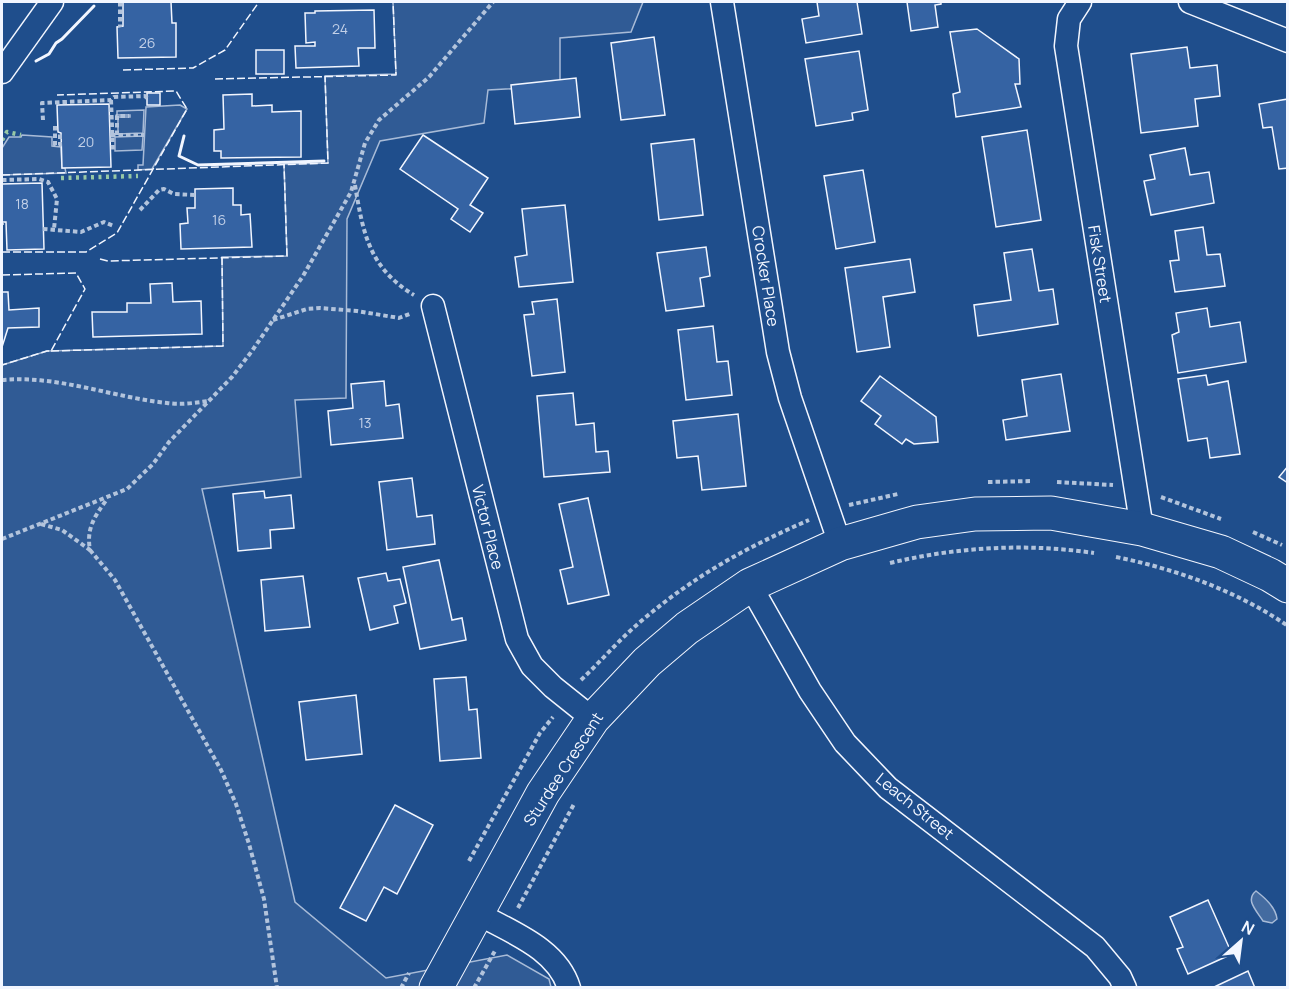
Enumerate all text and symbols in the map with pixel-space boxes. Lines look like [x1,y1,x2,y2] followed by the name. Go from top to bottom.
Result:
[332,19,348,38] house number: 24
[139,33,155,52] house number: 26
[78,132,94,151] house number: 20
[15,194,29,213] house number: 18
[212,210,226,229] house number: 16
[747,224,785,328] street label: Crocker Place
[1083,224,1117,304] street label: Fisk Street
[358,413,372,432] house number: 13
[467,482,509,572] street label: Victor Place
[518,708,608,830] street label: Sturdee Crescent
[871,768,959,844] street label: Leach Street
[1211,911,1271,971] north arrow
[1238,915,1258,940] text: N

